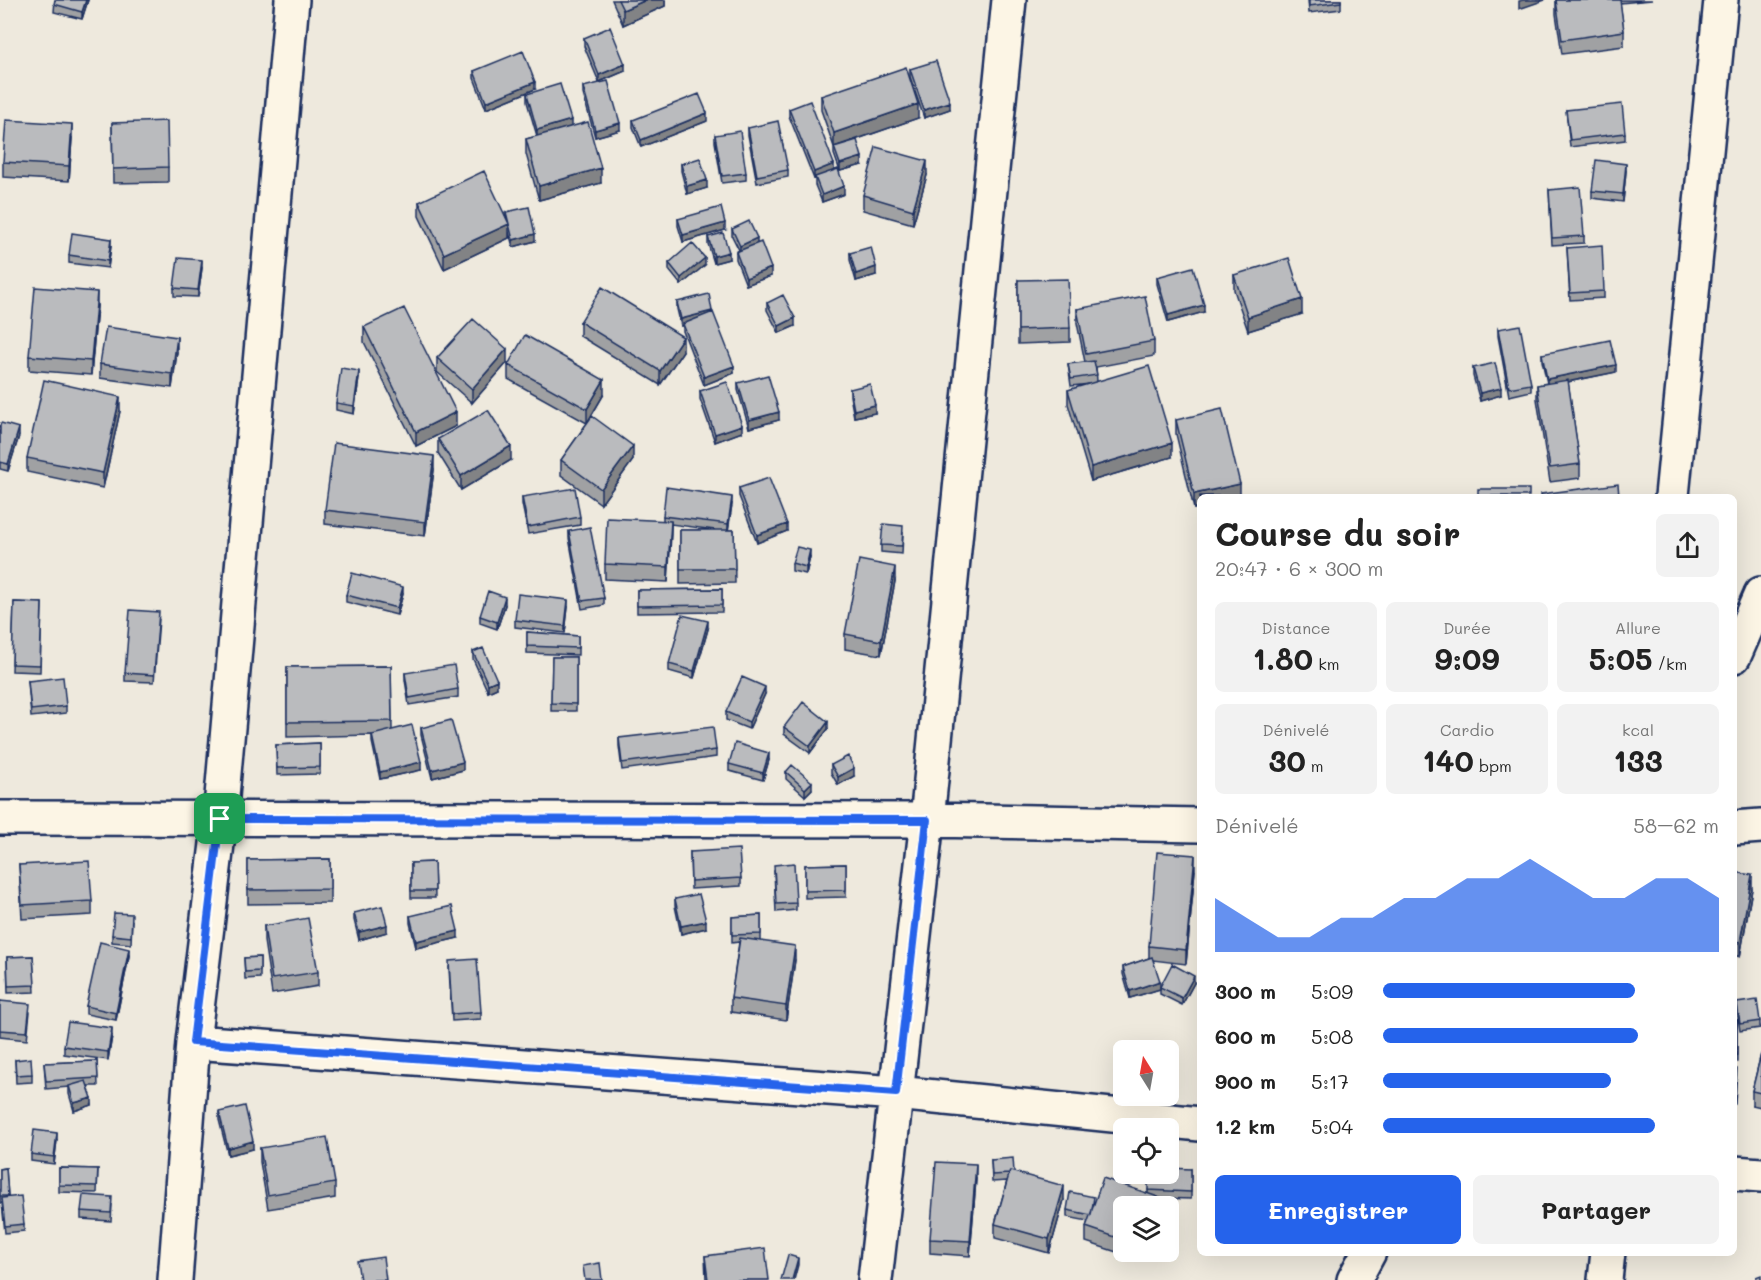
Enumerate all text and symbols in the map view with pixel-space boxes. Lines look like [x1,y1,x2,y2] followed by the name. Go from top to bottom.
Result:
[1215,511,1461,554] text: Course du soir
[1656,514,1719,577] button: share
[1215,555,1383,581] text: 20:47 · 6 × 300 m
[1262,617,1330,638] text: Distance
[1443,617,1491,638] text: Durée
[1615,617,1661,638] text: Allure
[1253,638,1313,678] text: 1.80
[1435,638,1499,678] text: 9:09
[1589,638,1653,678] text: 5:05
[1313,653,1339,674] text: km
[1653,653,1687,674] text: /km
[1263,719,1329,740] text: Dénivelé
[1440,719,1494,740] text: Cardio
[1622,719,1654,740] text: kcal
[1268,740,1306,780] text: 30
[1422,740,1474,780] text: 140
[1613,740,1663,780] text: 133
[1306,755,1324,776] text: m
[1474,755,1512,776] text: bpm
[194,793,245,844] pin
[203,802,236,835] icon: arrive
[1215,812,1299,838] text: Dénivelé
[1633,812,1719,838] text: 58–62 m
[1215,978,1276,1004] text: 300 m
[1311,978,1353,1004] text: 5:09
[1215,1023,1276,1049] text: 600 m
[1311,1023,1353,1049] text: 5:08
[1113,1040,1179,1106] north arrow
[1113,1040,1179,1262] map controls
[1215,1068,1276,1094] text: 900 m
[1311,1068,1349,1094] text: 5:17
[1215,1113,1275,1139] text: 1.2 km
[1311,1113,1353,1139] text: 5:04
[1113,1118,1179,1184] button: locate
[1215,1175,1461,1244] button: Enregistrer
[1473,1175,1719,1244] button: Partager
[1113,1196,1179,1262] button: layers

